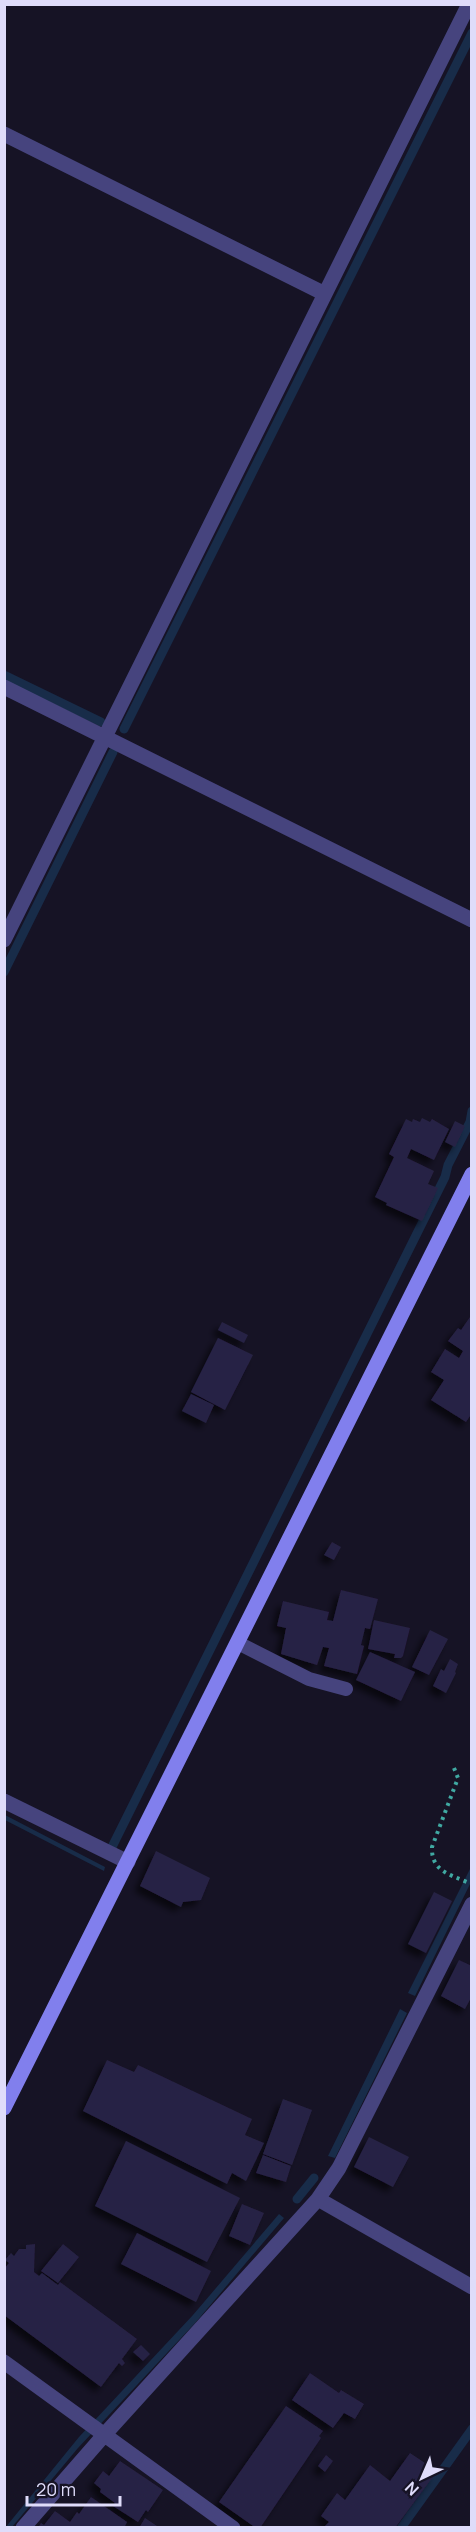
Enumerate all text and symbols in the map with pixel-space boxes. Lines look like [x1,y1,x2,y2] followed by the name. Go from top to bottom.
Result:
[392,2448,452,2508] north arrow
[27,2469,120,2507] scale bar
[36,2477,76,2501] text: 20 m
[400,2477,423,2501] text: N

